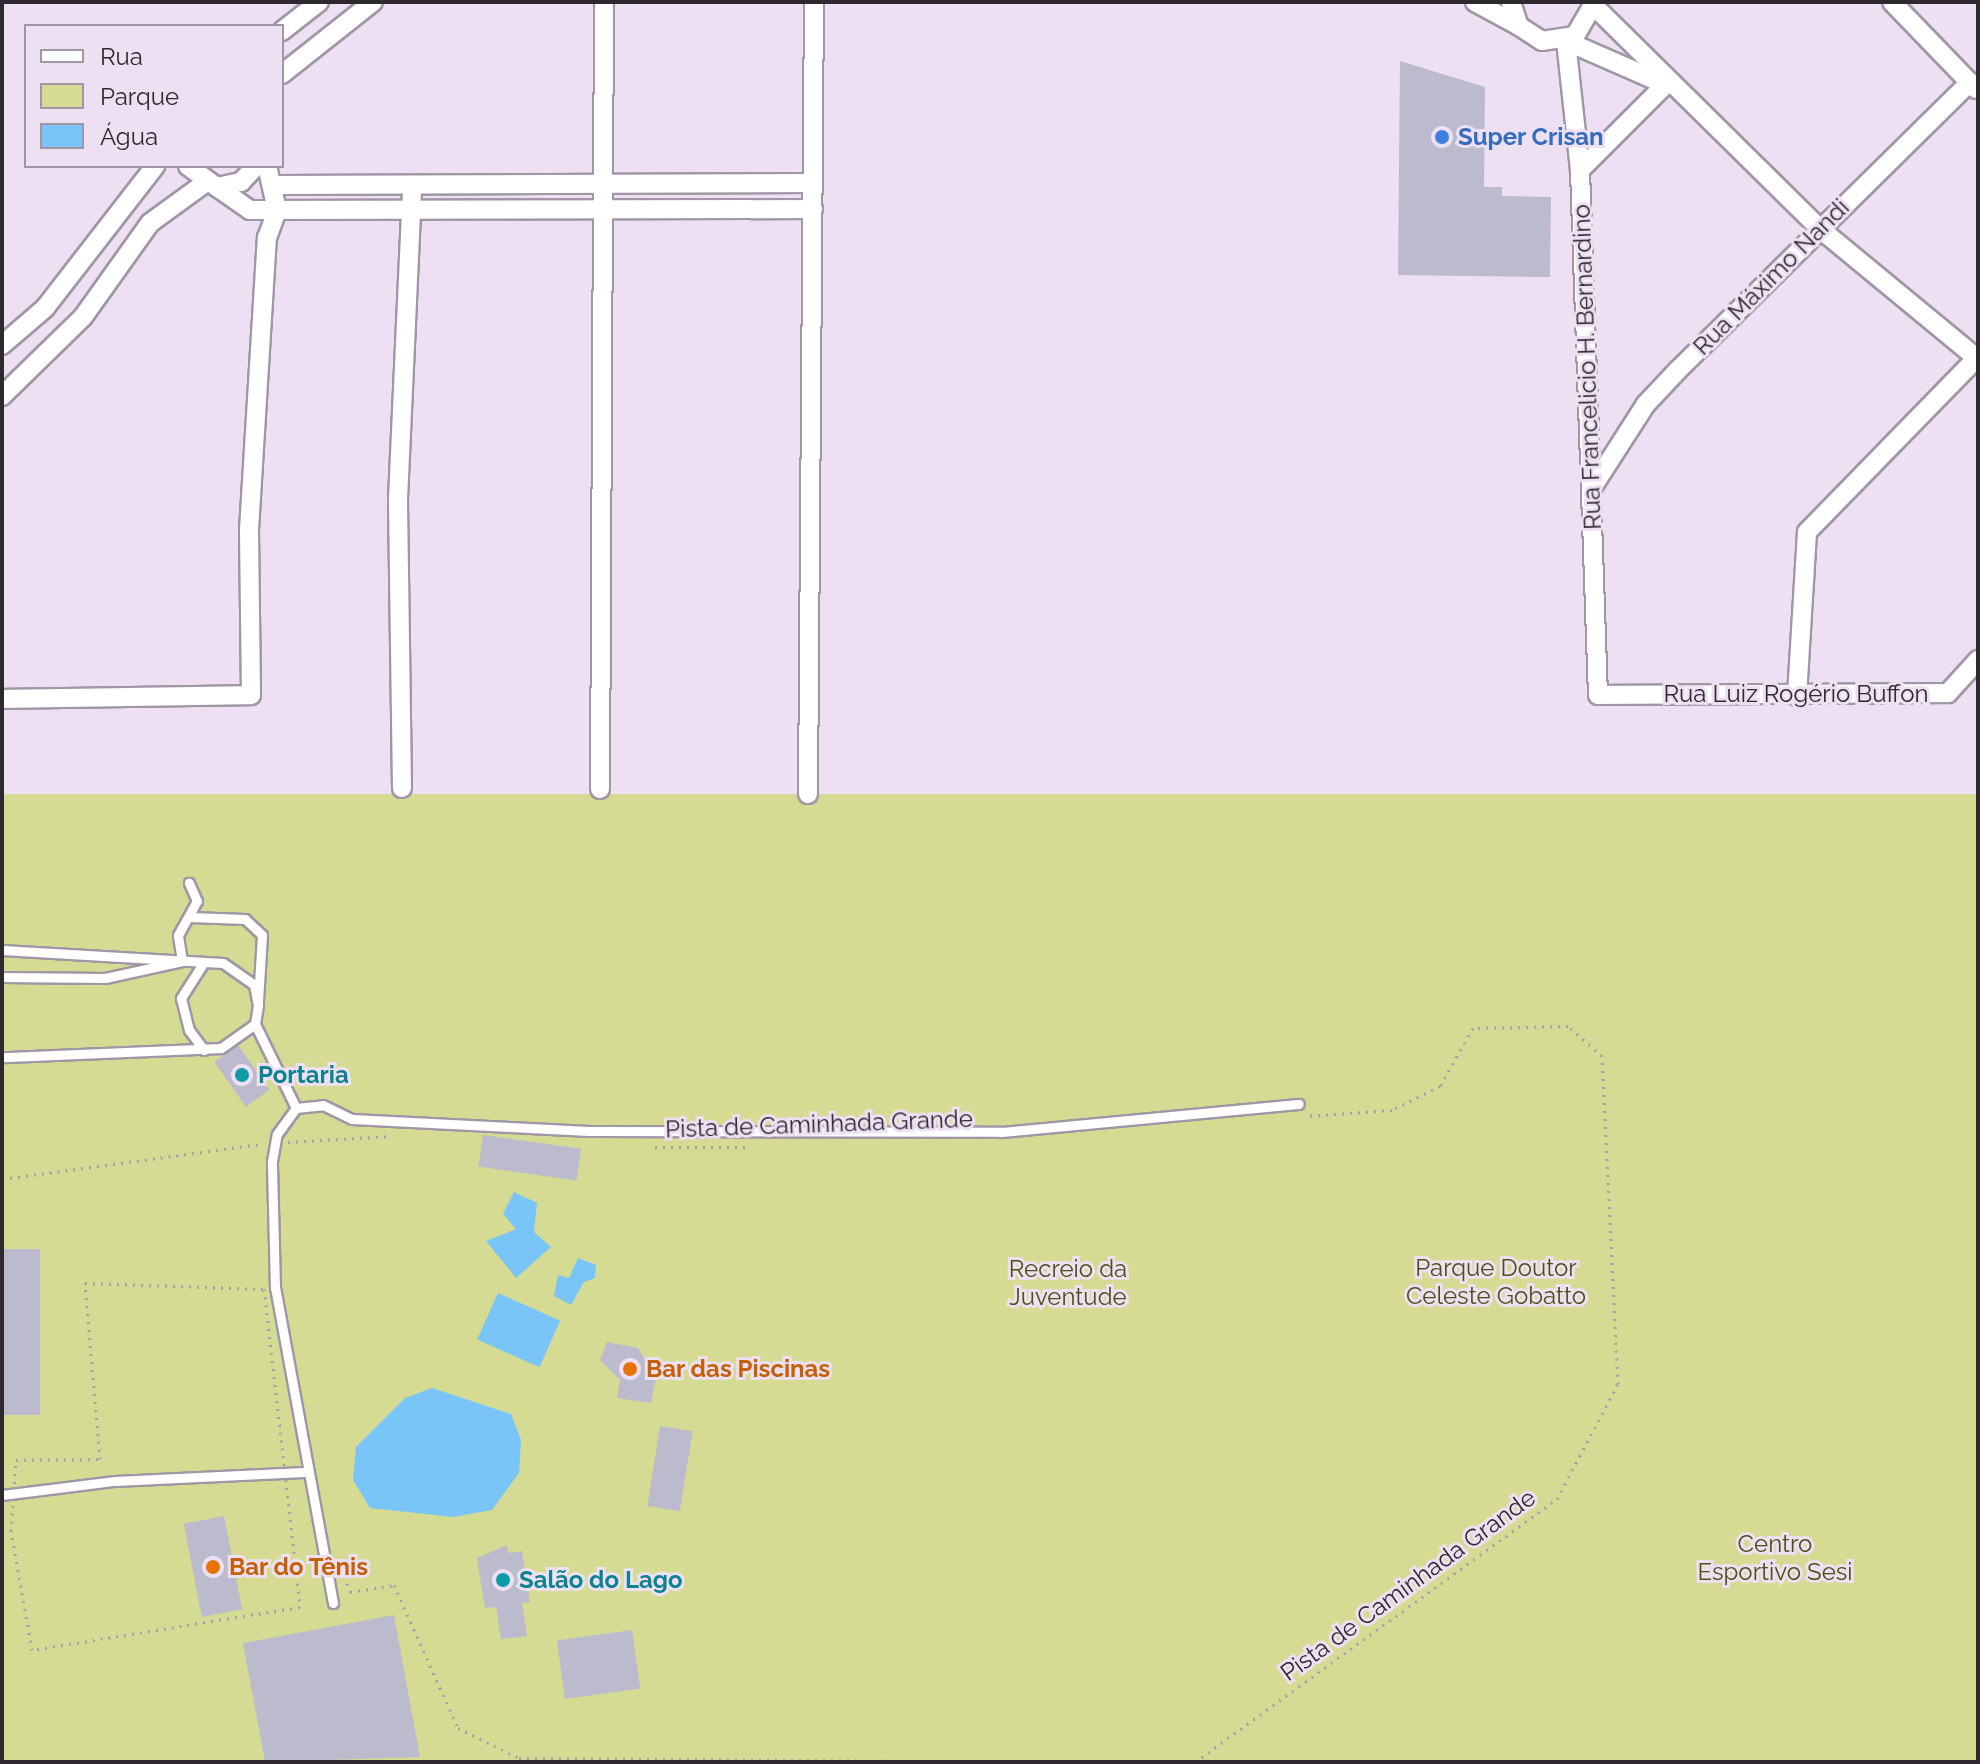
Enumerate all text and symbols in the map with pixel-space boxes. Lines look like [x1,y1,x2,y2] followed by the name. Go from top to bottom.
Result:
[24,24,284,168] legend
[100,42,143,71] text: Rua
[100,82,179,111] text: Parque
[100,122,158,151] text: Água
[1458,123,1604,151] place label: Super Crisan
[1433,128,1451,146] marker: Super Crisan
[1687,193,1855,361] street label: Rua Máximo Nandi
[1567,204,1607,530] street label: Rua Francelicio H. Bernardino
[1664,680,1928,708] street label: Rua Luiz Rogério Buffon
[258,1061,349,1089] place label: Portaria
[233,1066,251,1084] marker: Portaria
[665,1104,973,1144] street label: Pista de Caminhada Grande
[1406,1254,1586,1310] park label: Parque Doutor Celeste Gobatto
[1009,1255,1127,1311] park label: Recreio da Juventude
[646,1355,831,1383] place label: Bar das Piscinas
[621,1360,639,1378] marker: Bar das Piscinas
[1275,1483,1541,1687] street label: Pista de Caminhada Grande
[1697,1530,1853,1586] park label: Centro Esportivo Sesi
[229,1553,369,1581] place label: Bar do Tênis
[204,1558,222,1576] marker: Bar do Tênis
[519,1566,682,1594] place label: Salão do Lago
[494,1571,512,1589] marker: Salão do Lago

